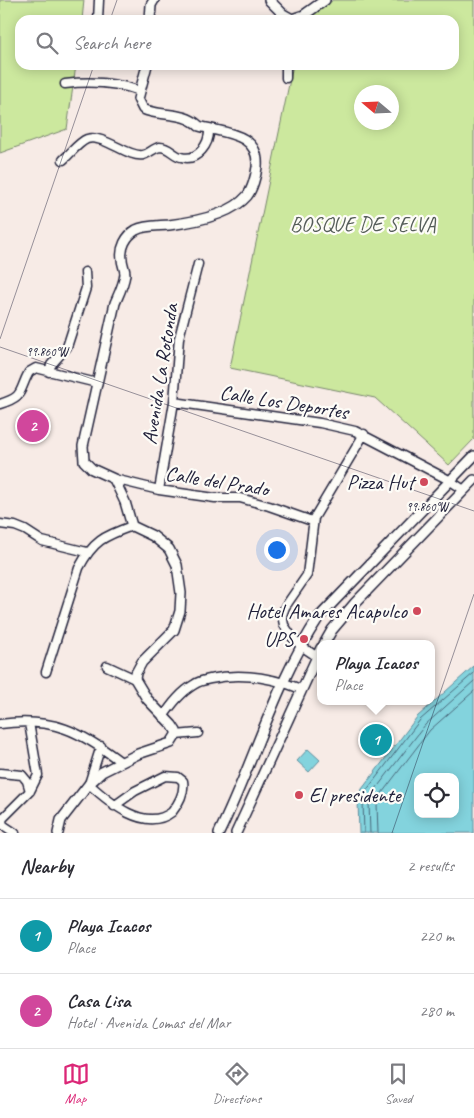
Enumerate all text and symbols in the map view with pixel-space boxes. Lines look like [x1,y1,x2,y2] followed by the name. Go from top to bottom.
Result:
[15,15,459,70] search box
[33,29,61,57] icon: search
[73,31,150,55] text: Search here
[354,85,399,130] north arrow
[290,211,436,237] park label: BOSQUE DE SELVA
[136,300,184,446] street label: Avenida La Rotonda
[26,344,70,360] text: 99.860°W
[218,379,352,425] street label: Calle Los Deportes
[17,407,49,445] pin: 2
[164,460,273,502] street label: Calle del Prado
[347,469,417,495] place label: Pizza Hut
[418,476,430,488] marker: Pizza Hut
[406,499,450,515] text: 99.860°W
[264,537,290,563] your location
[247,598,409,624] place label: Hotel Amares Acapulco
[411,605,423,617] marker: Hotel Amares Acapulco
[264,626,297,652] place label: UPS
[298,633,310,645] marker: UPS
[317,640,435,705] popup
[334,651,418,675] text: Playa Icacos
[334,675,362,695] text: Place
[360,721,392,759] pin: 1
[414,773,459,818] map controls
[414,773,459,818] button: locate
[309,782,403,808] place label: El presidente
[293,789,305,801] marker: El presidente
[20,853,73,879] text: Nearby
[407,856,454,876] text: 2 results
[67,914,150,938] text: Playa Icacos
[32,926,40,946] text: 1
[420,926,454,946] text: 220 m
[67,938,95,958] text: Place
[67,989,131,1013] text: Casa Lisa
[32,1001,40,1021] text: 2
[420,1001,454,1021] text: 280 m
[67,1013,230,1033] text: Hotel · Avenida Lomas del Mar
[62,1060,90,1107] tab: Map
[213,1060,261,1107] tab: Directions
[384,1060,412,1107] tab: Saved

